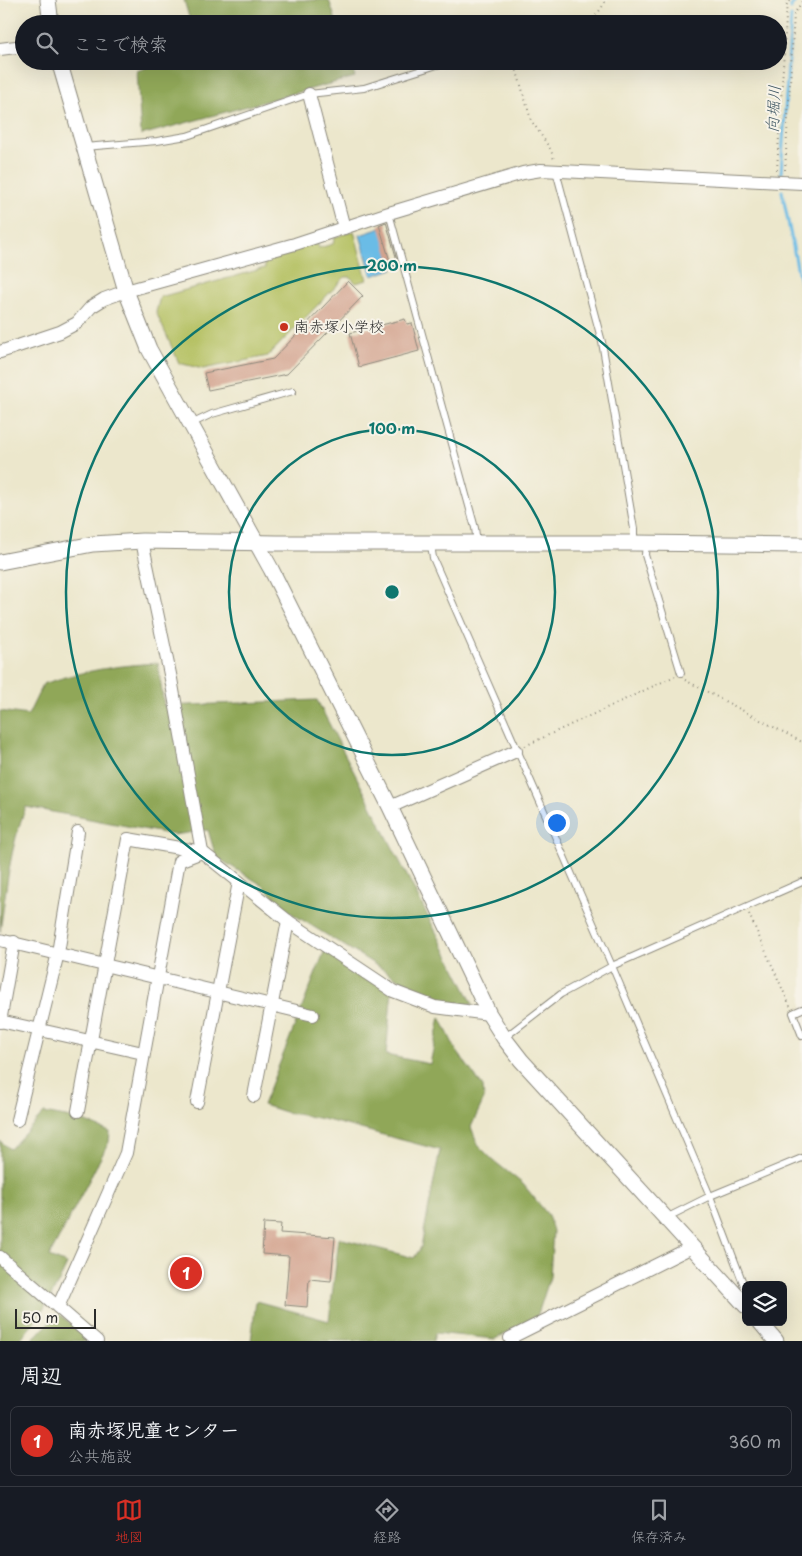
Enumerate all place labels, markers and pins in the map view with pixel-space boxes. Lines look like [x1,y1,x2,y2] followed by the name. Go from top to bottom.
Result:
[294,314,384,337] place label: 南赤塚小学校
[278,321,290,333] marker: 南赤塚小学校
[383,583,401,601] centre of rings
[170,1254,202,1292] pin: 1

